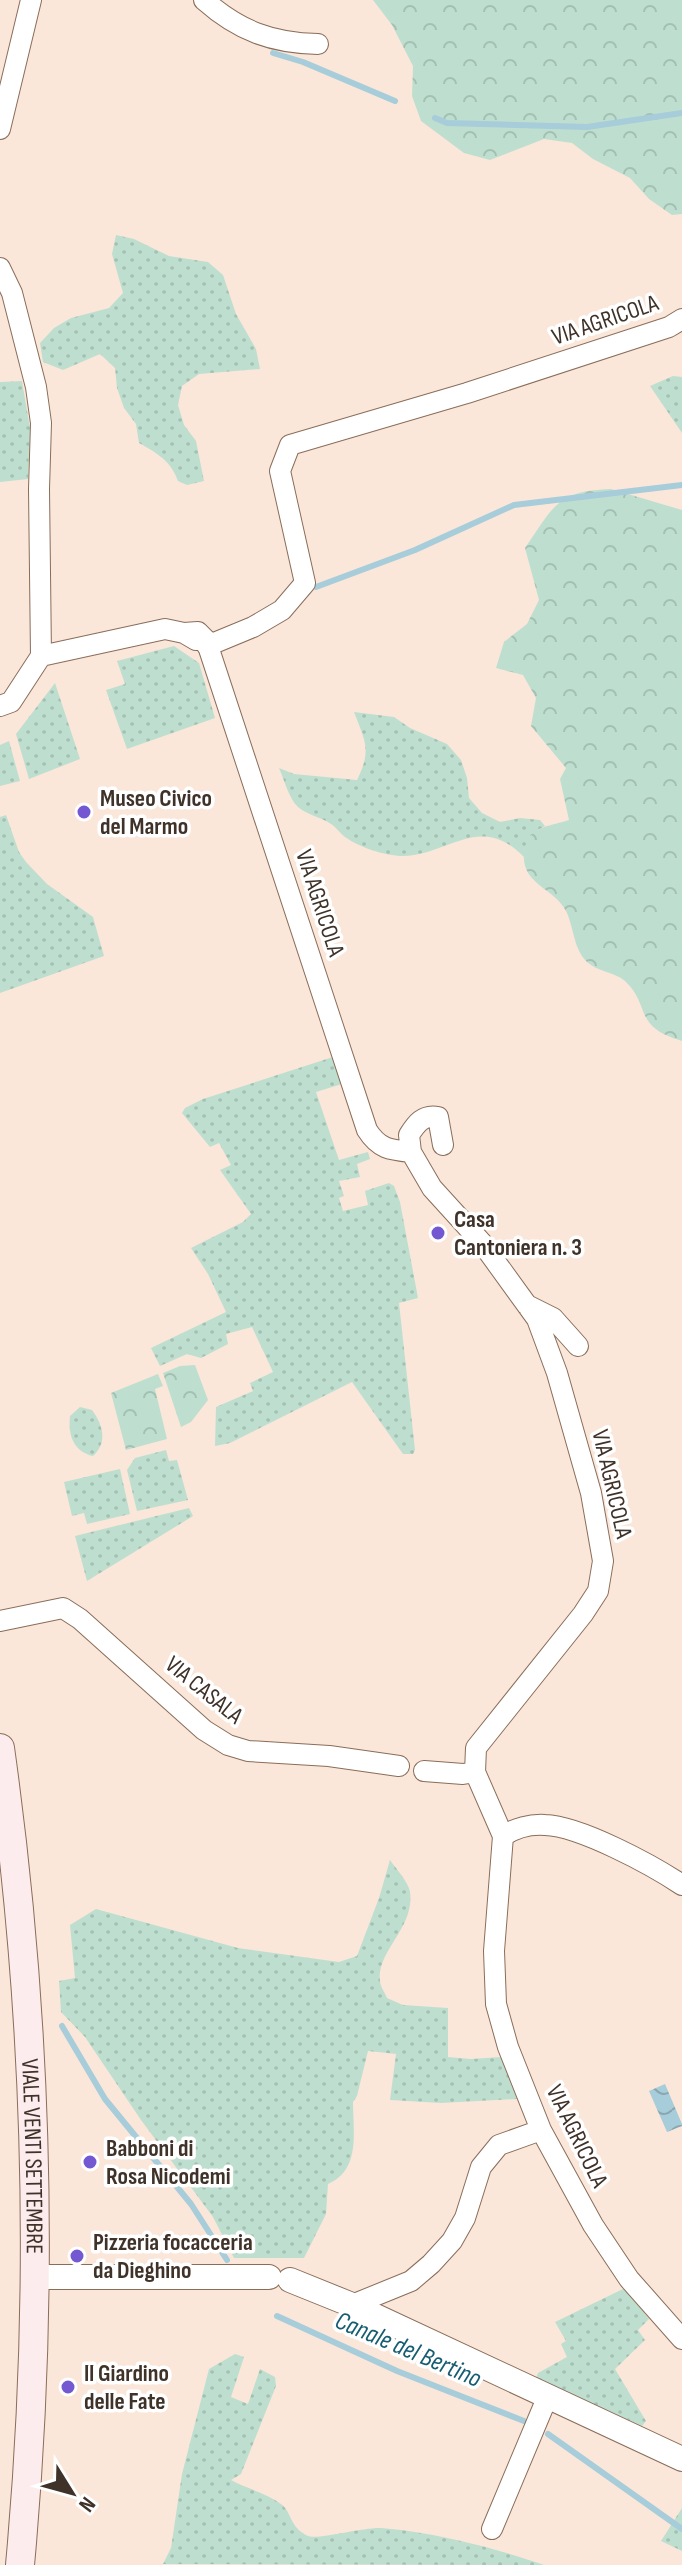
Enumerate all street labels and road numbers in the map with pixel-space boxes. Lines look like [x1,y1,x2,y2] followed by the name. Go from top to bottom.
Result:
[548,288,663,352] street label: VIA AGRICOLA
[289,846,351,961] street label: VIA AGRICOLA
[585,1427,639,1542] street label: VIA AGRICOLA
[159,1650,249,1731] street label: VIA CASALA
[15,2058,49,2254] street label: VIALE VENTI SETTEMBRE
[540,2080,615,2193] street label: VIA AGRICOLA

